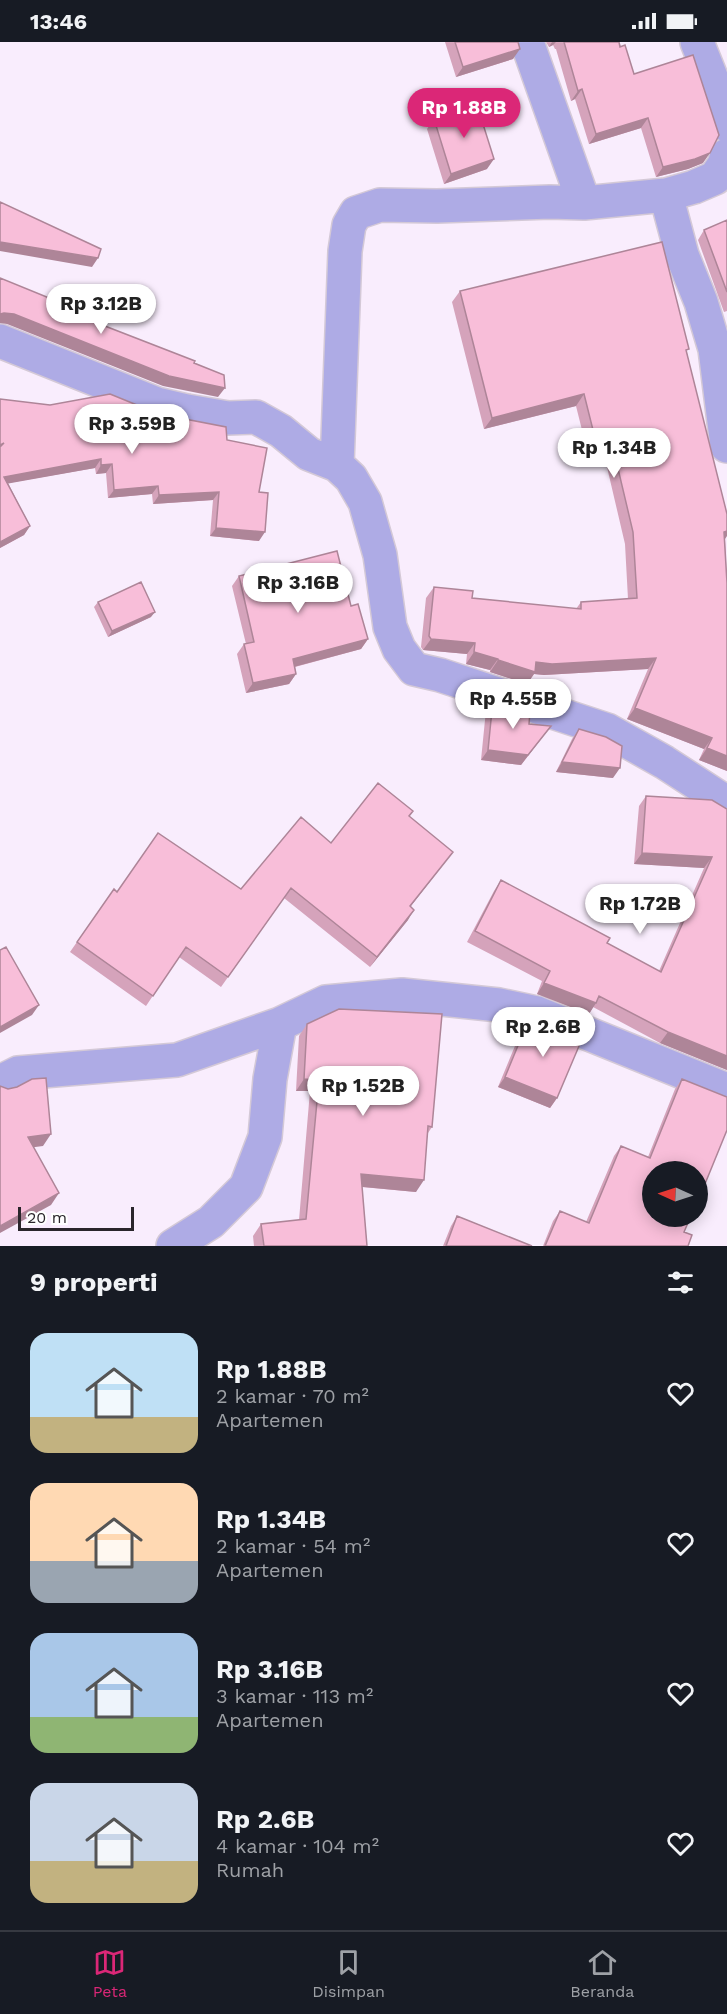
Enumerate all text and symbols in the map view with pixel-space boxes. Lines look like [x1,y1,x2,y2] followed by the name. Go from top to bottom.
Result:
[30,9,87,34] text: 13:46
[402,88,526,139] pin: Rp 1.88B
[421,95,507,119] text: Rp 1.88B
[39,284,163,335] pin: Rp 3.12B
[60,291,142,315] text: Rp 3.12B
[70,404,194,455] pin: Rp 3.59B
[88,411,176,435] text: Rp 3.59B
[552,428,676,479] pin: Rp 1.34B
[572,435,656,459] text: Rp 1.34B
[236,563,360,614] pin: Rp 3.16B
[257,570,339,594] text: Rp 3.16B
[451,679,575,730] pin: Rp 4.55B
[469,686,557,710] text: Rp 4.55B
[578,884,702,935] pin: Rp 1.72B
[599,891,681,915] text: Rp 1.72B
[488,1007,598,1058] pin: Rp 2.6B
[505,1014,581,1038] text: Rp 2.6B
[301,1066,425,1117] pin: Rp 1.52B
[321,1073,405,1097] text: Rp 1.52B
[642,1161,708,1227] north arrow
[642,1161,708,1227] map controls
[18,1204,134,1232] scale bar
[27,1208,67,1227] text: 20 m
[664,1266,697,1299] icon: filters
[30,1267,158,1297] text: 9 properti
[216,1354,327,1384] text: Rp 1.88B
[78,1357,150,1429] icon: home
[664,1377,697,1410] icon: heart
[216,1384,369,1408] text: 2 kamar · 70 m²
[216,1408,324,1432] text: Apartemen
[216,1504,326,1534] text: Rp 1.34B
[78,1507,150,1579] icon: home
[664,1527,697,1560] icon: heart
[216,1534,370,1558] text: 2 kamar · 54 m²
[216,1558,324,1582] text: Apartemen
[216,1654,323,1684] text: Rp 3.16B
[78,1657,150,1729] icon: home
[664,1677,697,1710] icon: heart
[216,1684,373,1708] text: 3 kamar · 113 m²
[216,1708,324,1732] text: Apartemen
[216,1804,314,1834] text: Rp 2.6B
[78,1807,150,1879] icon: home
[664,1827,697,1860] icon: heart
[216,1834,379,1858] text: 4 kamar · 104 m²
[216,1858,284,1882] text: Rumah
[93,1946,127,2001] tab: Peta
[312,1946,385,2001] tab: Disimpan
[570,1946,634,2001] tab: Beranda

